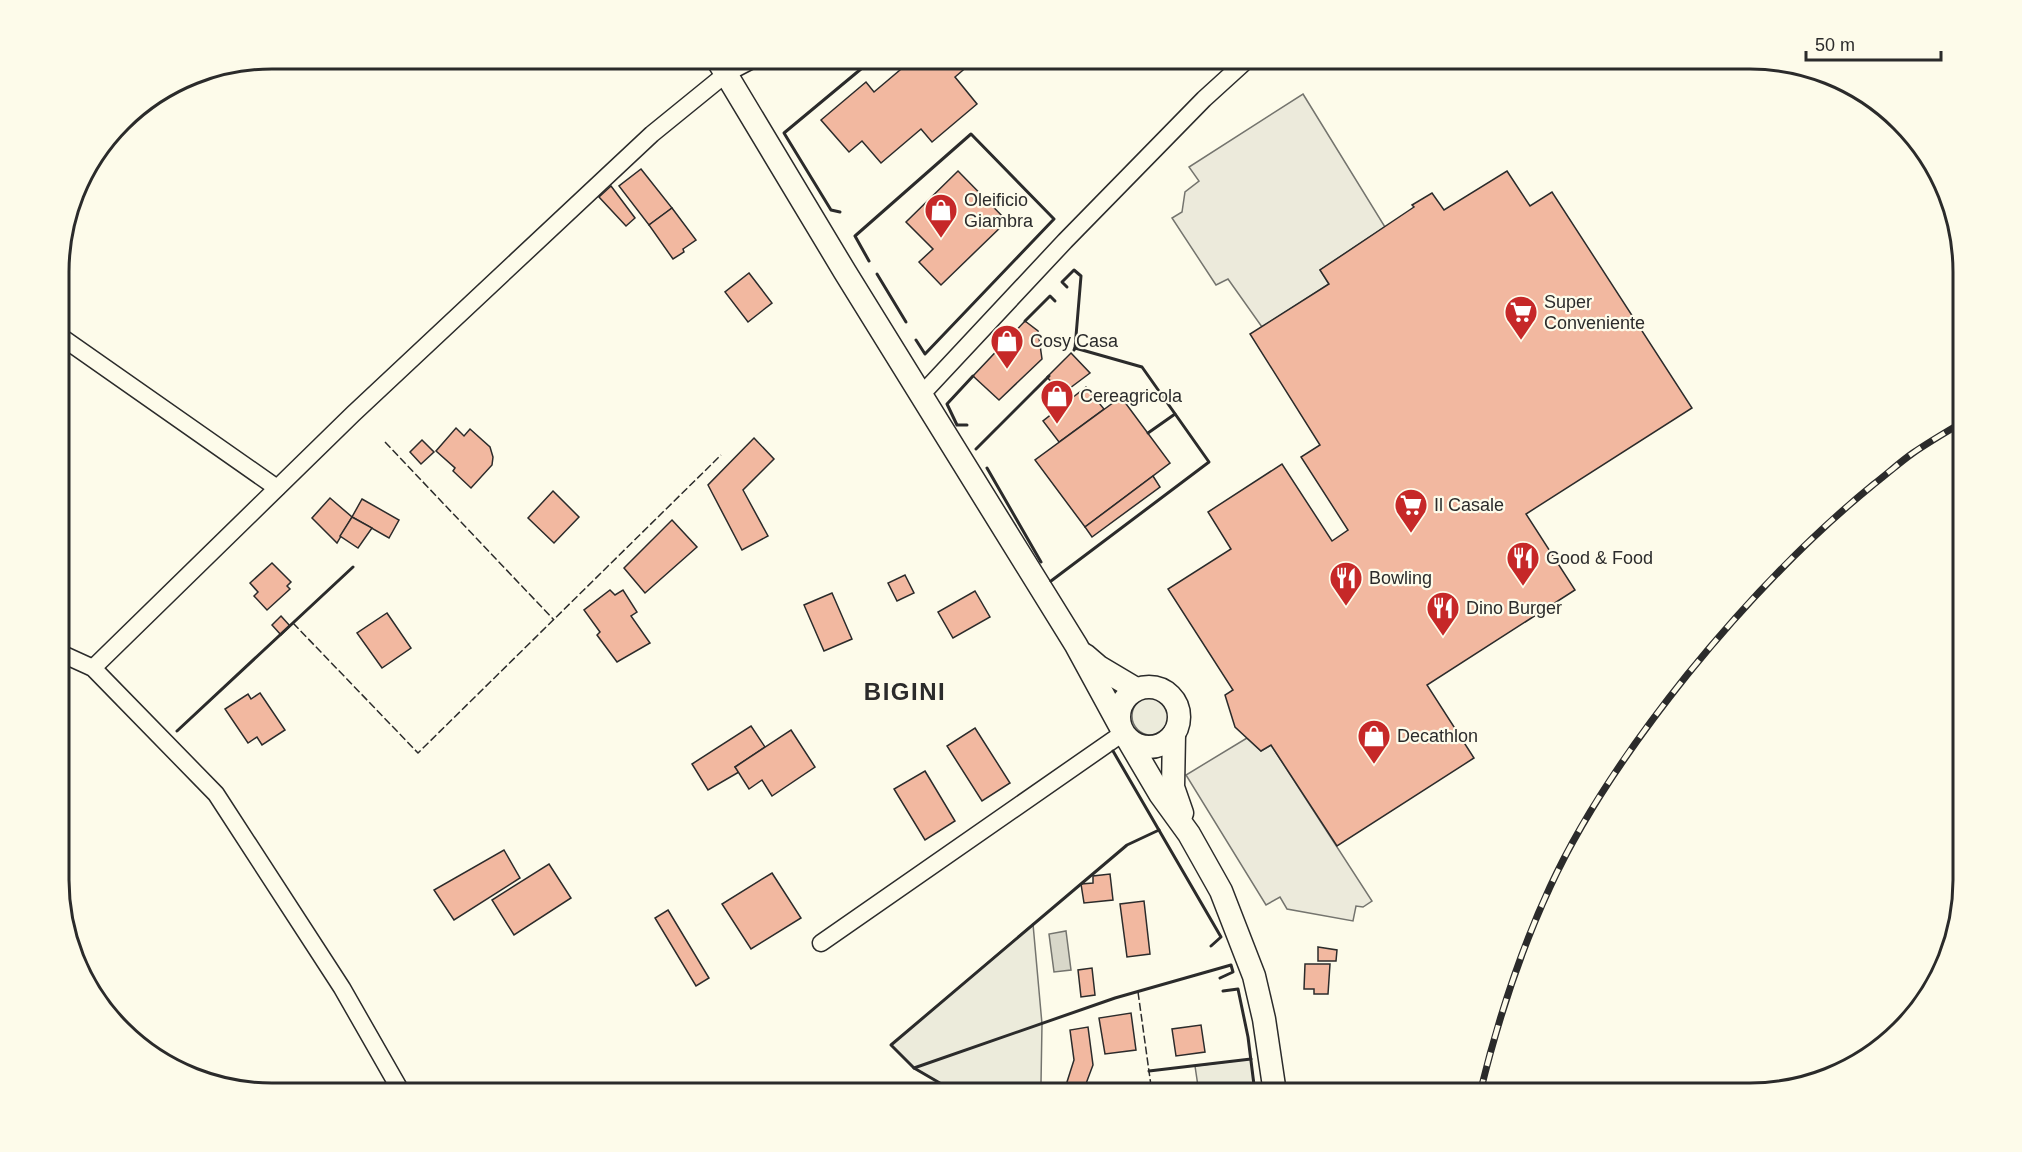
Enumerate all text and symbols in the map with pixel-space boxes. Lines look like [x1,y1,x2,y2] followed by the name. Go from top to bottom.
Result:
[1806,24,1941,62] scale bar
[1815,35,1855,55] text: 50 m
[964,190,1034,231] place label: Oleificio Giambra
[923,192,959,239] shop icon: Oleificio Giambra
[1544,292,1645,333] place label: Super Conveniente
[1503,294,1539,341] supermarket icon: Super Conveniente
[989,323,1025,370] shop icon: Cosy Casa
[1030,331,1119,351] place label: Cosy Casa
[1039,378,1075,425] shop icon: Cereagricola
[1080,386,1183,406] place label: Cereagricola
[1393,487,1429,534] supermarket icon: Il Casale
[1434,495,1504,515] place label: Il Casale
[1505,540,1541,587] restaurant icon: Good & Food
[1546,548,1653,568] place label: Good & Food
[1328,560,1364,607] restaurant icon: Bowling
[1369,568,1432,588] place label: Bowling
[1425,590,1461,637] restaurant icon: Dino Burger
[1466,598,1562,618] place label: Dino Burger
[864,678,946,705] district label: BIGINI
[1356,718,1392,765] shop icon: Decathlon
[1397,726,1478,746] place label: Decathlon

